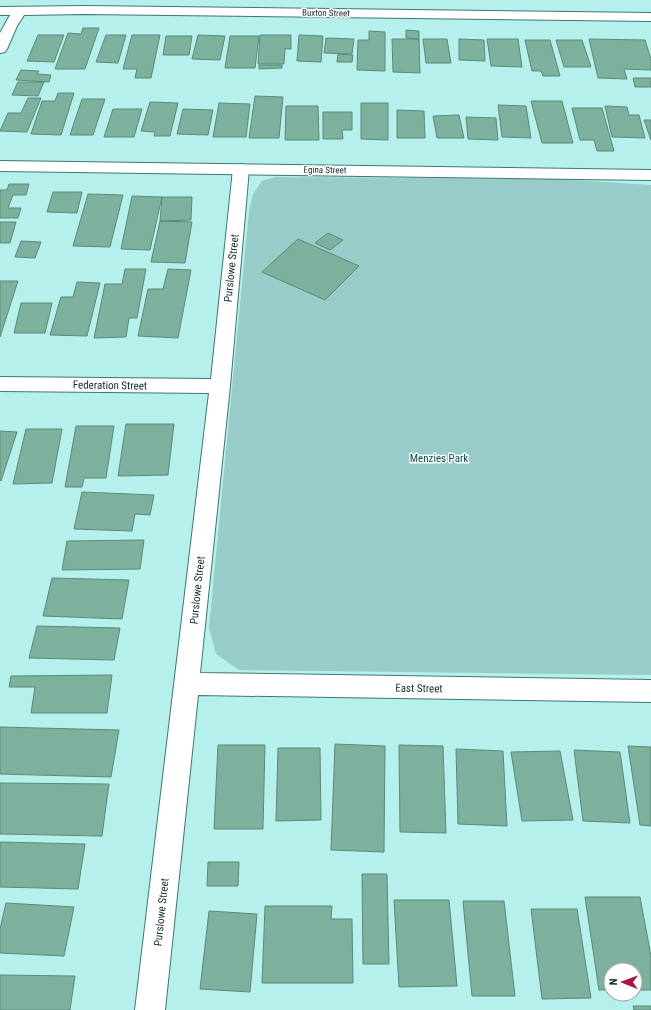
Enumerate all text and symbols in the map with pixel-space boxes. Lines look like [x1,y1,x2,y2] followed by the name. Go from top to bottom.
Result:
[302,8,350,18] street label: Buxton Street
[304,165,347,175] street label: Egina Street
[221,233,242,303] street label: Purslowe Street
[73,378,147,393] street label: Federation Street
[410,452,468,465] park label: Menzies Park
[187,555,208,625] street label: Purslowe Street
[395,682,443,695] street label: East Street
[151,877,172,947] street label: Purslowe Street
[603,962,643,1002] north arrow
[607,978,620,985] text: N

